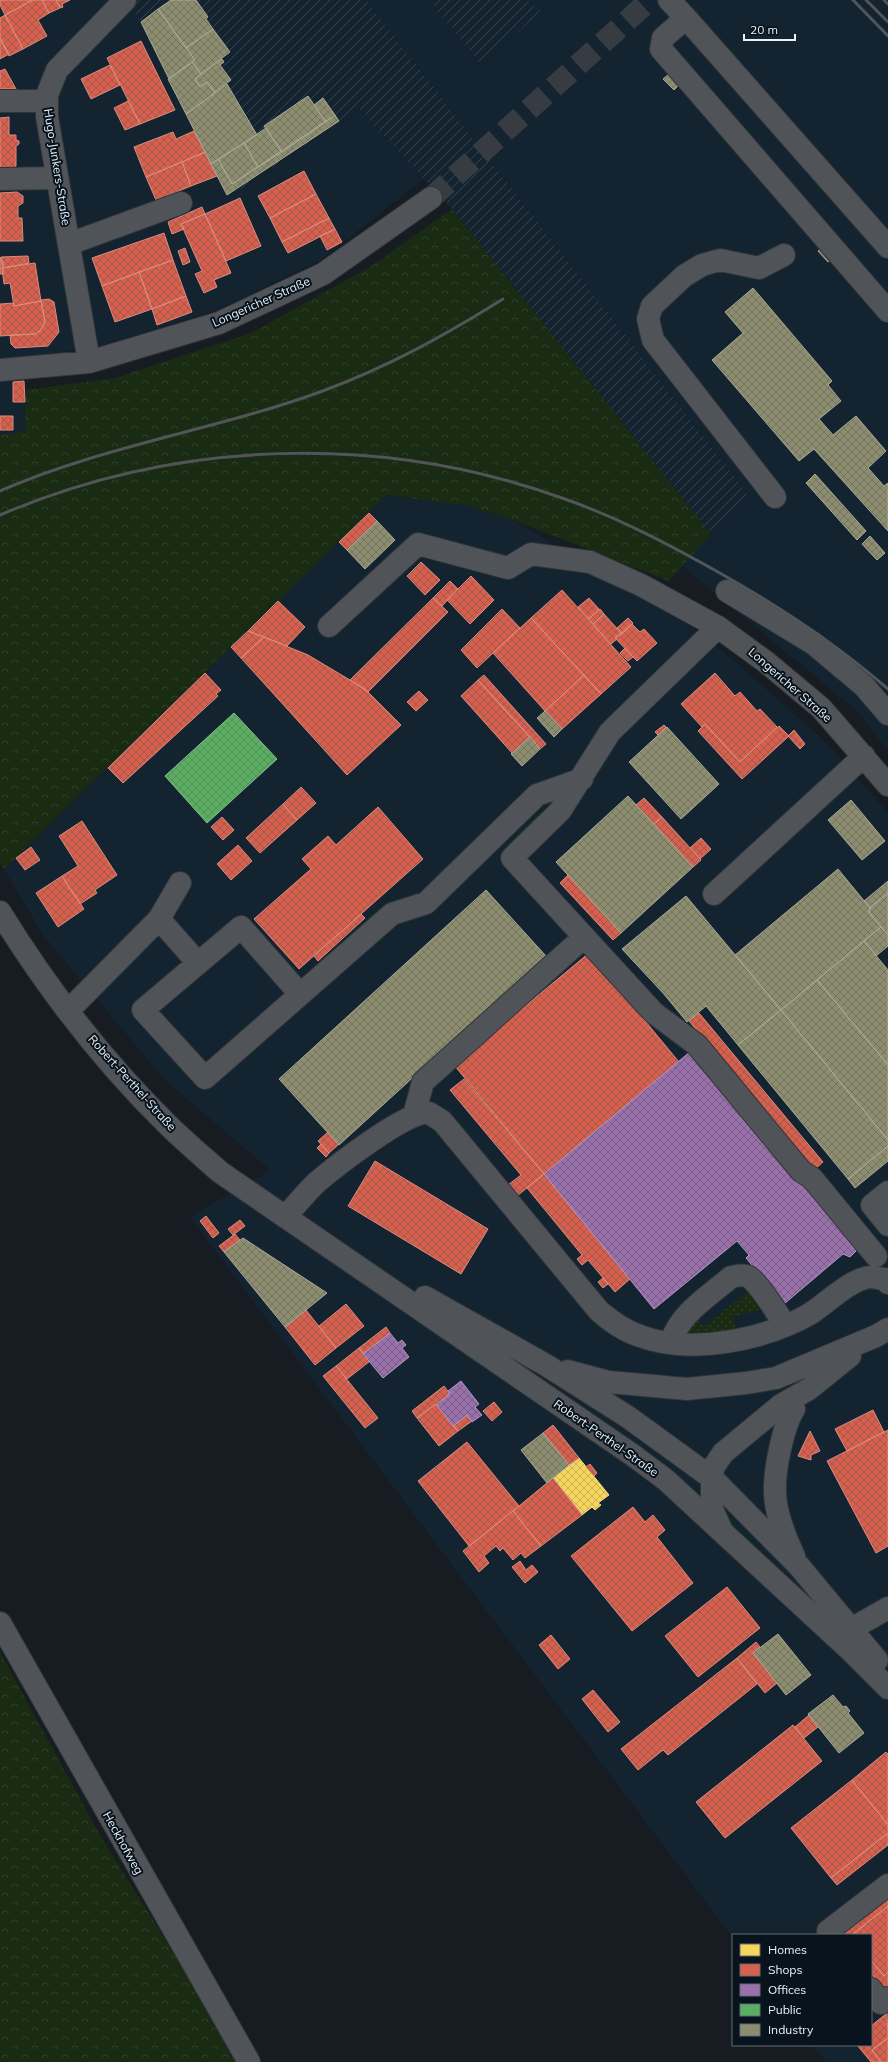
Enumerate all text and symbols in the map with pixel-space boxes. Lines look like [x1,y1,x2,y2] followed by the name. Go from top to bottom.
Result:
[744,16,795,42] scale bar
[750,22,778,37] text: 20 m
[41,107,74,226] street label: Hugo-Junkers-Straße
[209,273,312,330] street label: Longericher Straße
[746,644,835,725] street label: Longericher Straße
[85,1032,179,1134] street label: Robert-Perthel-Straße
[551,1396,661,1479] street label: Robert-Perthel-Straße
[100,1809,147,1877] street label: Heckhofweg
[732,1934,872,2046] legend
[768,1942,807,1957] text: Homes
[768,1962,803,1977] text: Shops
[768,1982,806,1997] text: Offices
[768,2002,802,2017] text: Public
[768,2022,814,2037] text: Industry

